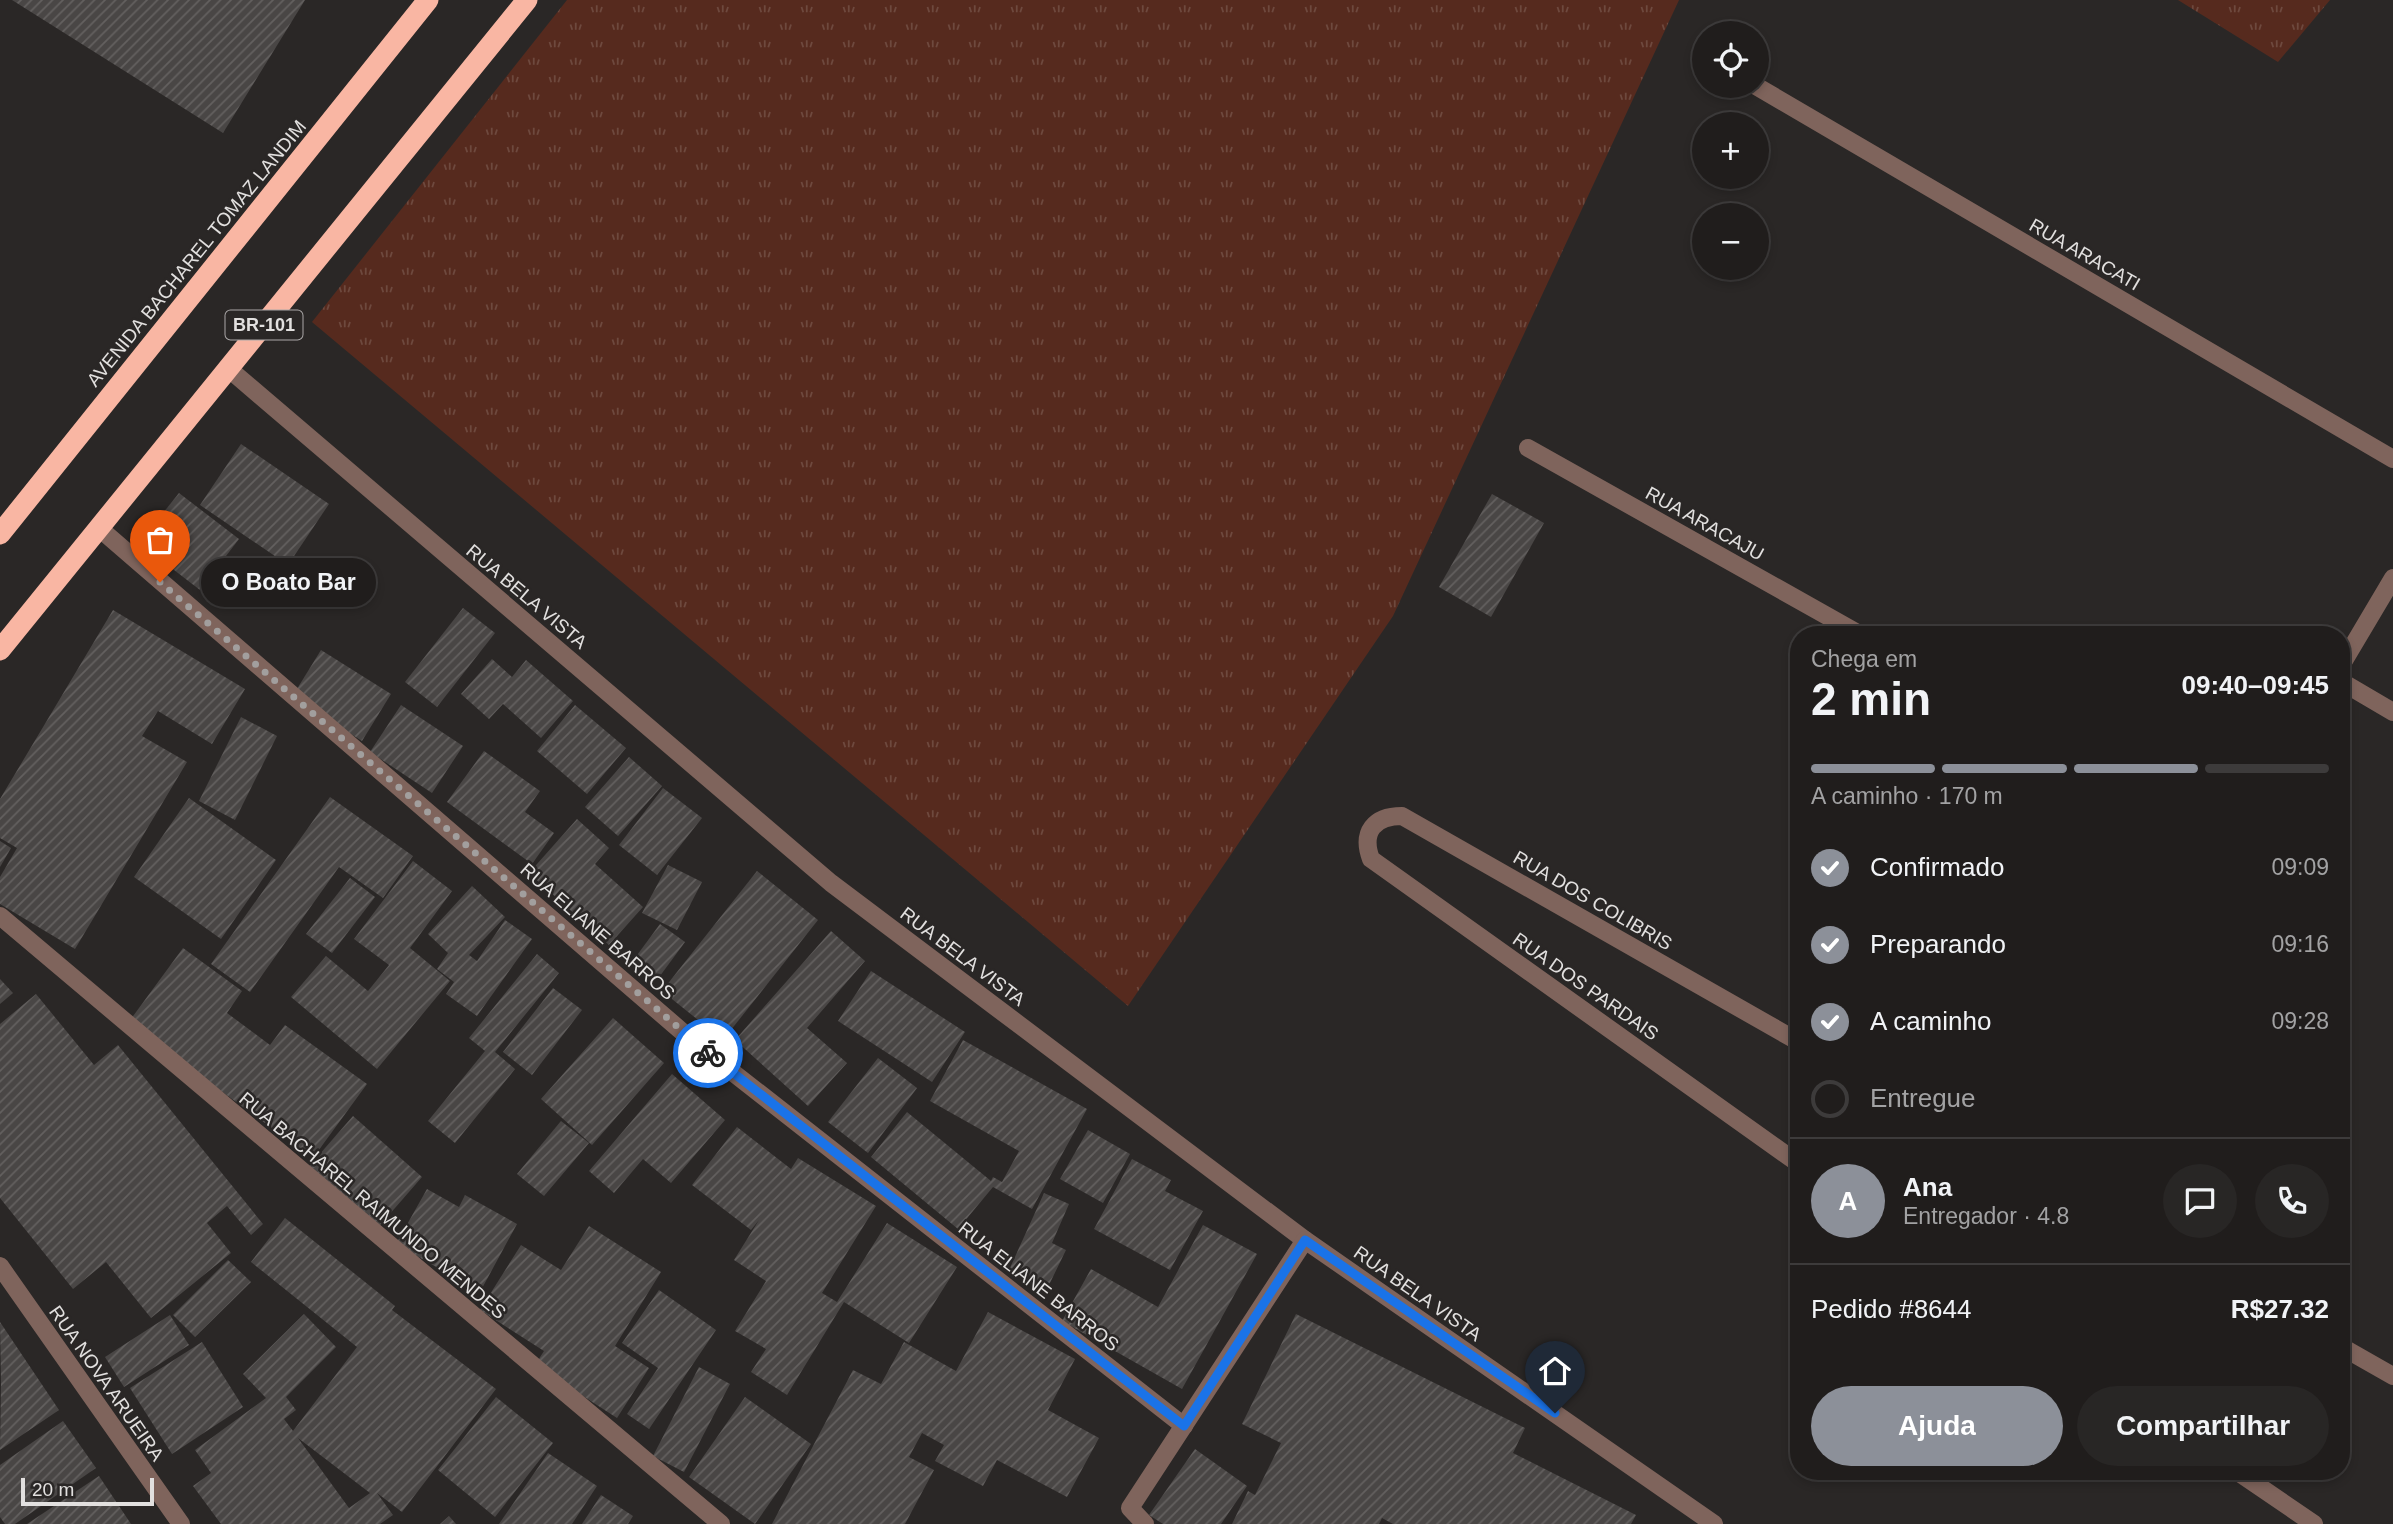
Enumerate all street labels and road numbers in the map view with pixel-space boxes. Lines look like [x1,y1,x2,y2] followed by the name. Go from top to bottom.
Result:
[82,116,310,391] street label: AVENIDA BACHAREL TOMAZ LANDIM
[2026,214,2144,295] street label: RUA ARACATI
[226,310,302,340] road number: BR-101
[1642,482,1768,565] street label: RUA ARACAJU
[462,540,591,653] street label: RUA BELA VISTA
[1510,846,1676,954] street label: RUA DOS COLIBRIS
[516,859,679,1004] street label: RUA ELIANE BARROS
[896,903,1029,1010] street label: RUA BELA VISTA
[1509,928,1663,1045] street label: RUA DOS PARDAIS
[235,1088,510,1323] street label: RUA BACHAREL RAIMUNDO MENDES
[954,1217,1123,1355] street label: RUA ELIANE BARROS
[1350,1242,1486,1345] street label: RUA BELA VISTA
[45,1302,168,1465] street label: RUA NOVA ARUEIRA

